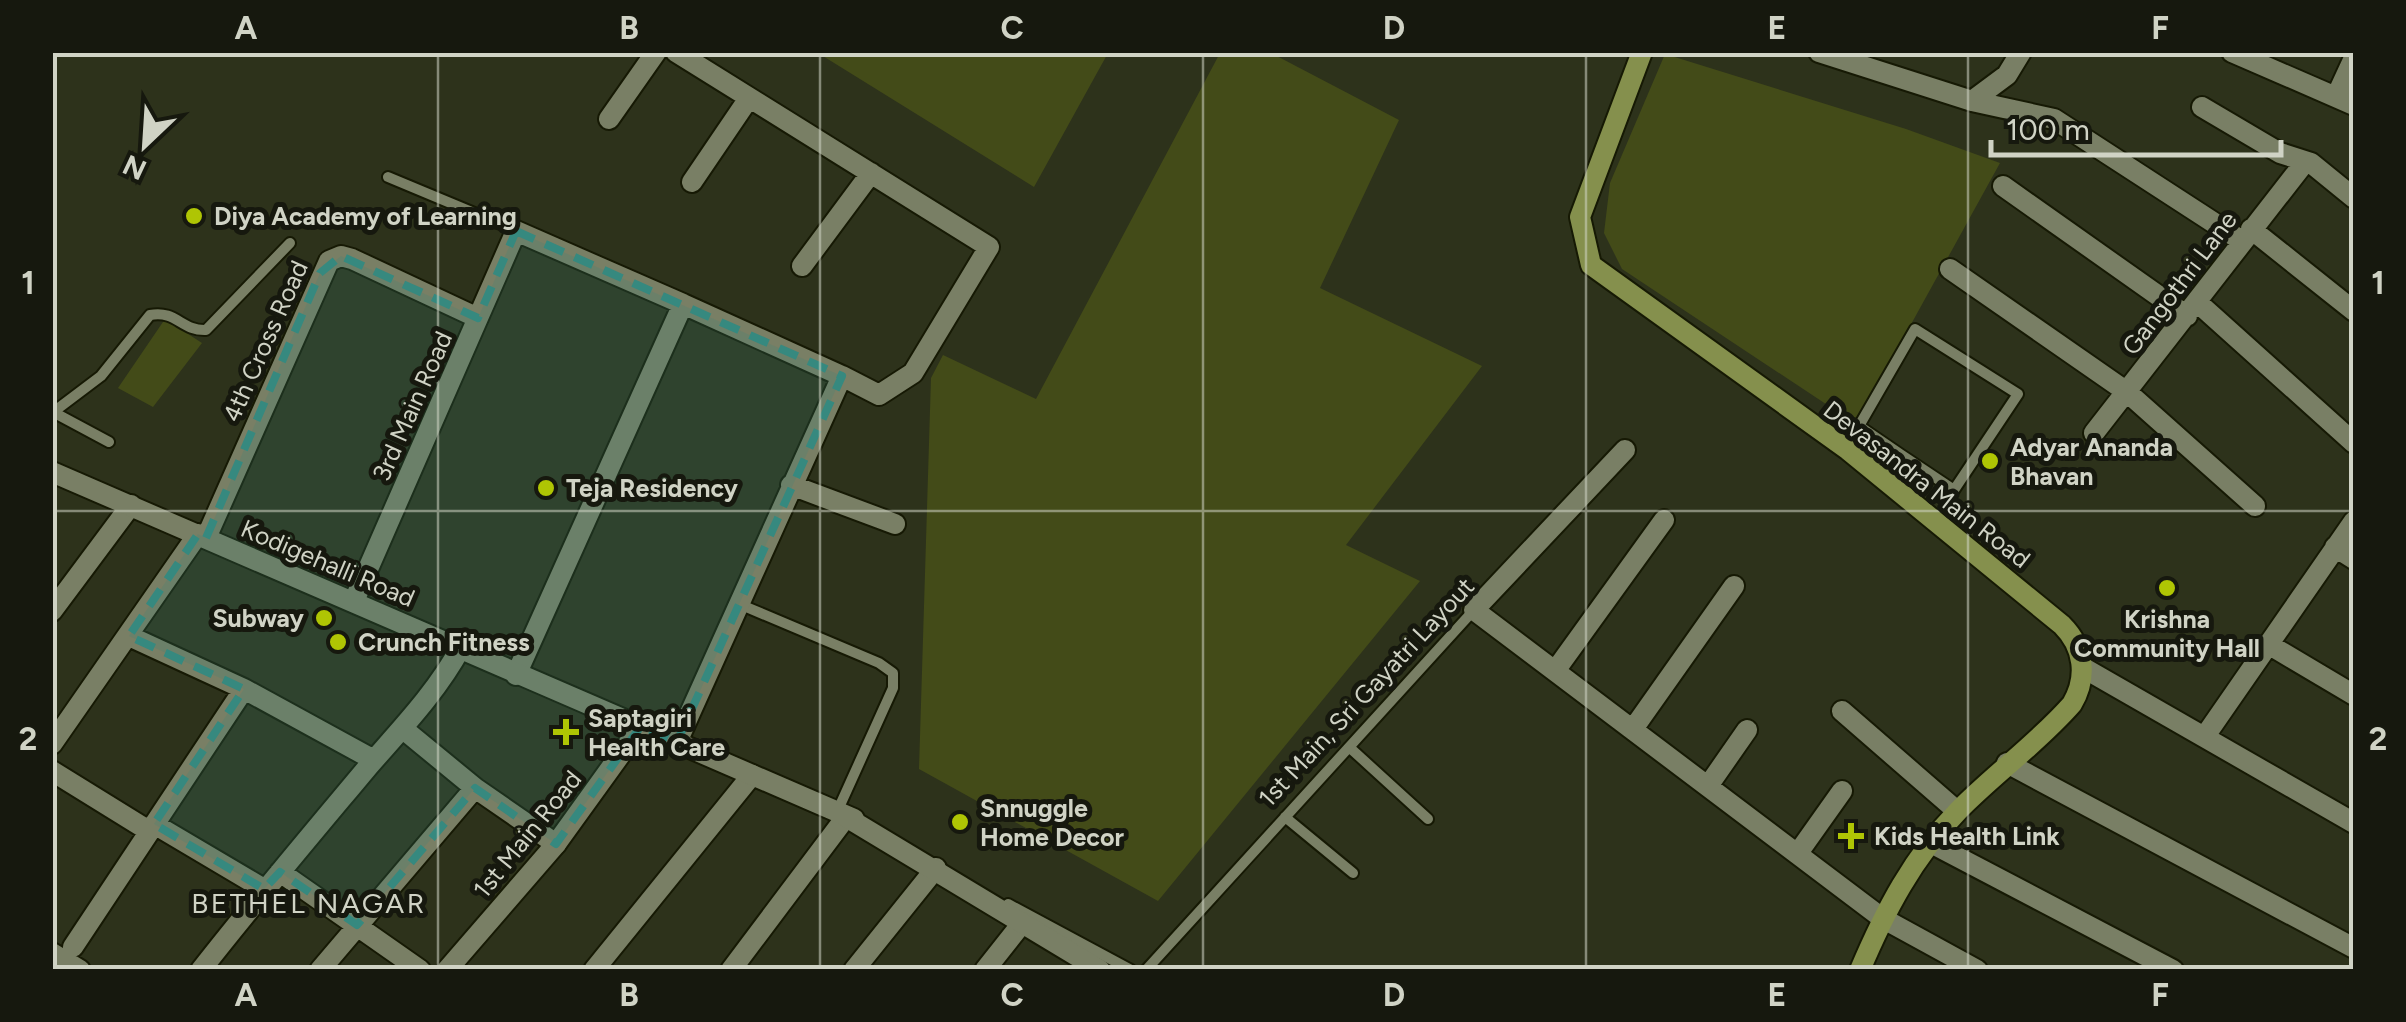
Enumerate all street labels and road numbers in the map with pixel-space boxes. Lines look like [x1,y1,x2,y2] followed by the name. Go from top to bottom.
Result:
[2115,205,2243,361] street label: Gangothri Lane
[216,256,314,426] street label: 4th Cross Road
[366,327,458,485] street label: 3rd Main Road
[1818,394,2036,574] street label: Devasandra Main Road
[237,513,419,613] street label: Kodigehalli Road
[1252,571,1480,813] street label: 1st Main, Sri Gayatri Layout
[467,764,587,904] street label: 1st Main Road

